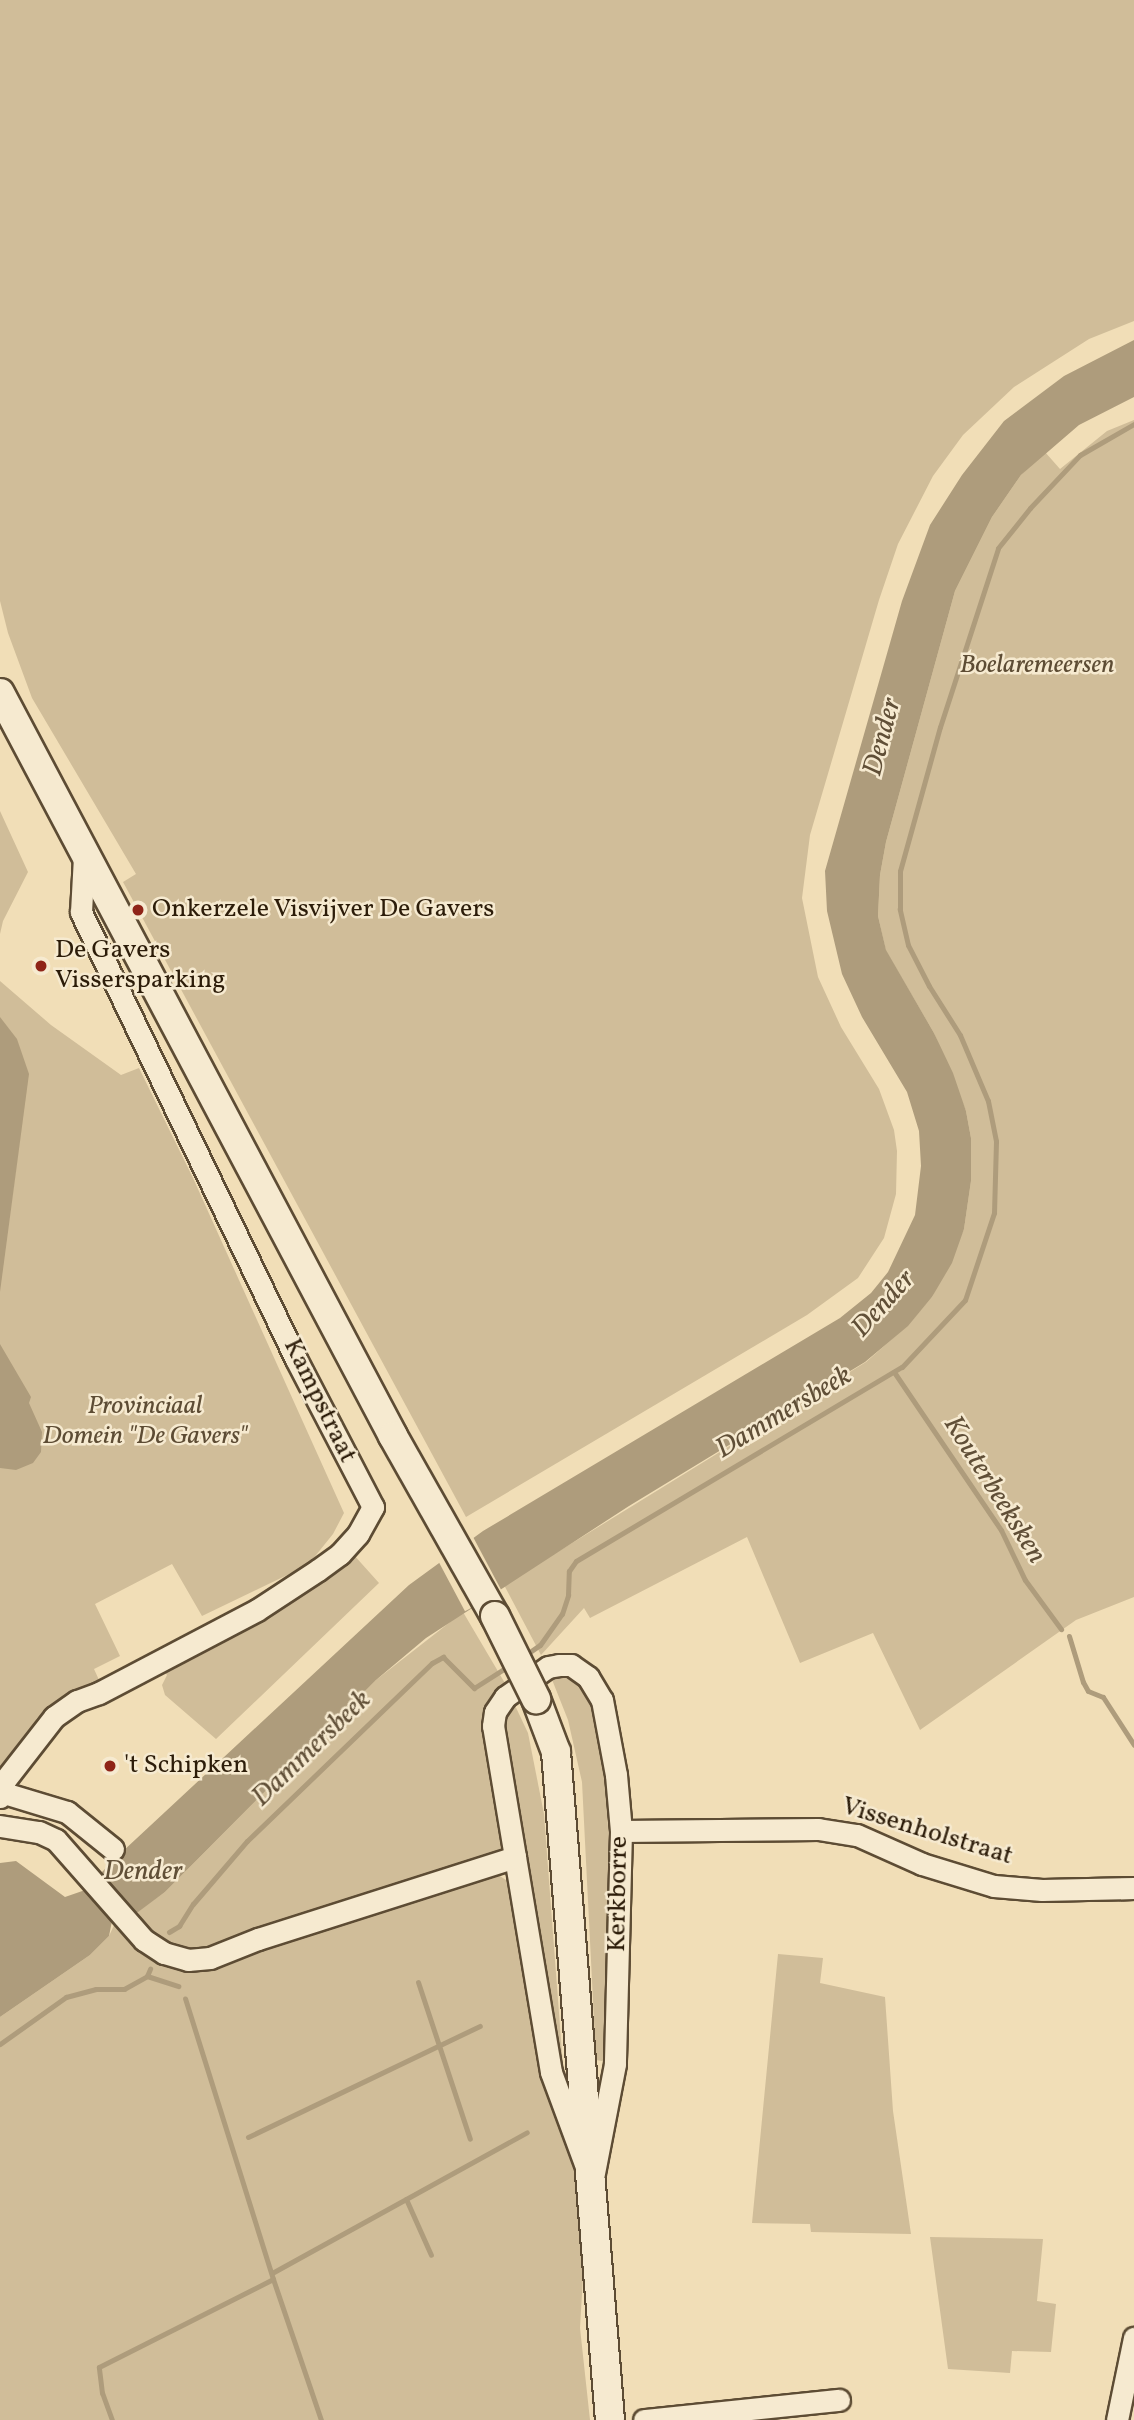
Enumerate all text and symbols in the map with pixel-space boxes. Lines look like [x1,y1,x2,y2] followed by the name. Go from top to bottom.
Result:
[960,650,1114,682] park label: Boelaremeersen
[856,694,910,780] water label: Dender
[152,894,495,926] place label: Onkerzele Visvijver De Gavers
[130,902,146,918] marker: Onkerzele Visvijver De Gavers
[55,935,226,996] place label: De Gavers Vissersparking
[33,958,49,974] marker: De Gavers Vissersparking
[845,1263,923,1345] water label: Dender
[276,1334,362,1468] street label: Kampstraat
[710,1359,858,1467] water label: Dammersbeek
[43,1391,247,1452] park label: Provinciaal Domein "De Gavers"
[935,1410,1053,1570] water label: Kouterbeeksken
[245,1684,379,1814] water label: Dammersbeek
[124,1750,248,1782] place label: 't Schipken
[102,1758,118,1774] marker: 't Schipken
[838,1791,1016,1873] street label: Vissenholstraat
[602,1836,636,1952] street label: Kerkborre
[103,1855,183,1889] water label: Dender

